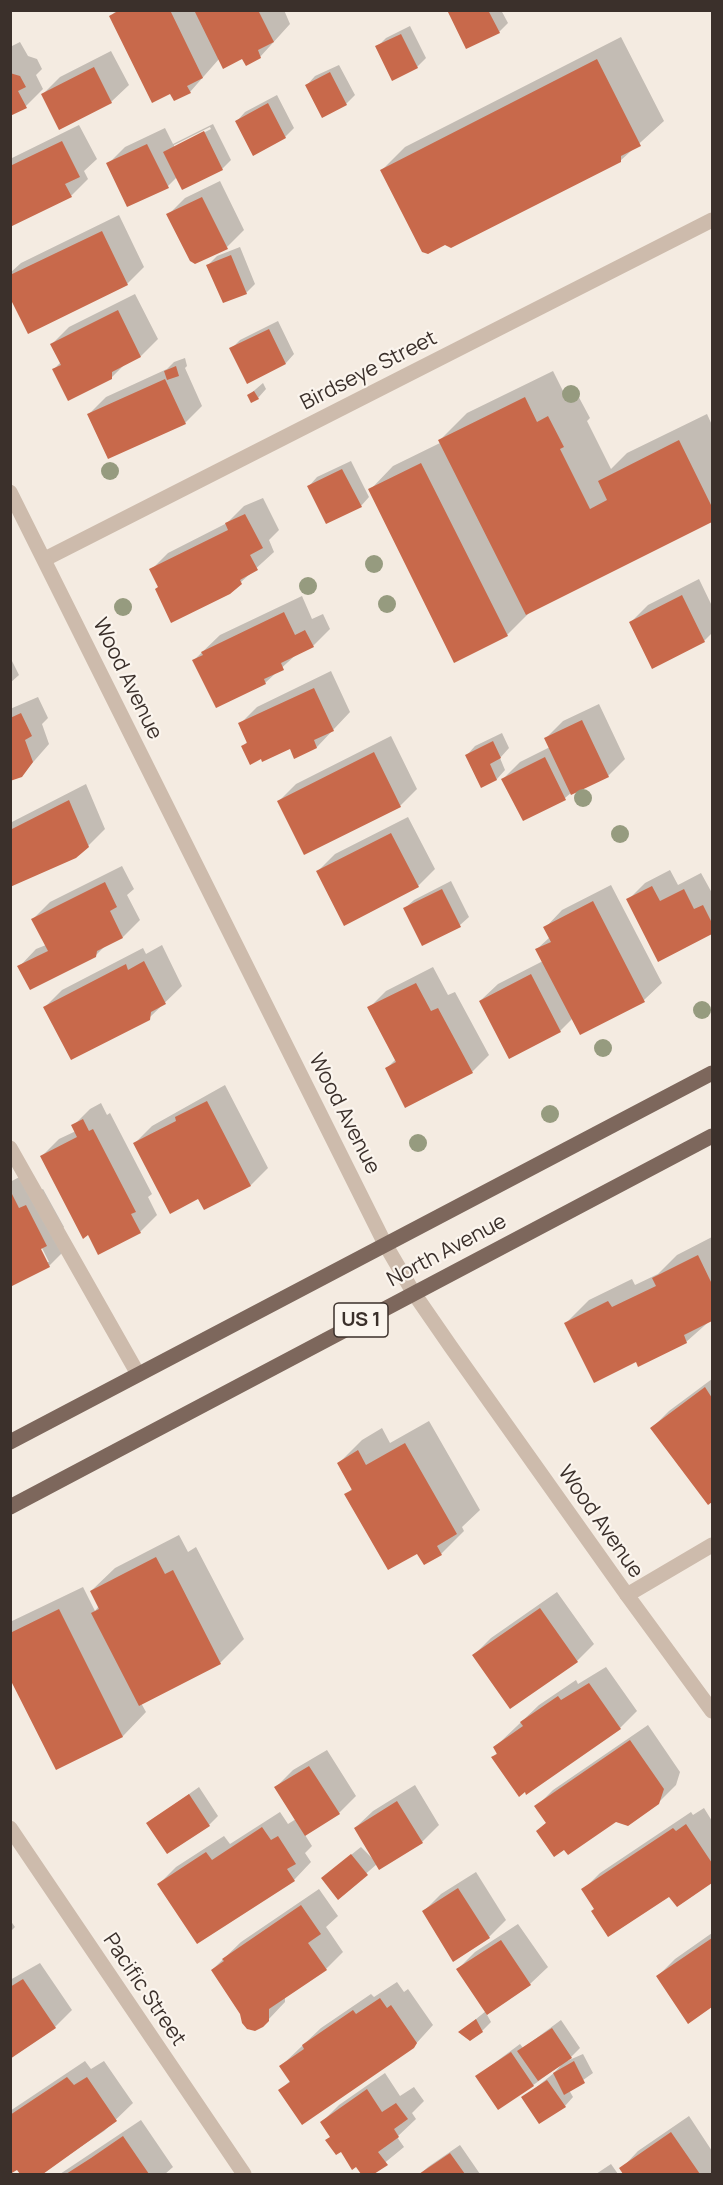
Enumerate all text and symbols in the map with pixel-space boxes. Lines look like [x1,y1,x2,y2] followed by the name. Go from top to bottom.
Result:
[297,326,441,416] street label: Birdseye Street
[87,614,167,744] street label: Wood Avenue
[303,1050,385,1178] street label: Wood Avenue
[383,1209,511,1293] street label: North Avenue
[334,1303,388,1337] road number: US 1
[552,1461,648,1583] street label: Wood Avenue
[97,1929,191,2051] street label: Pacific Street

